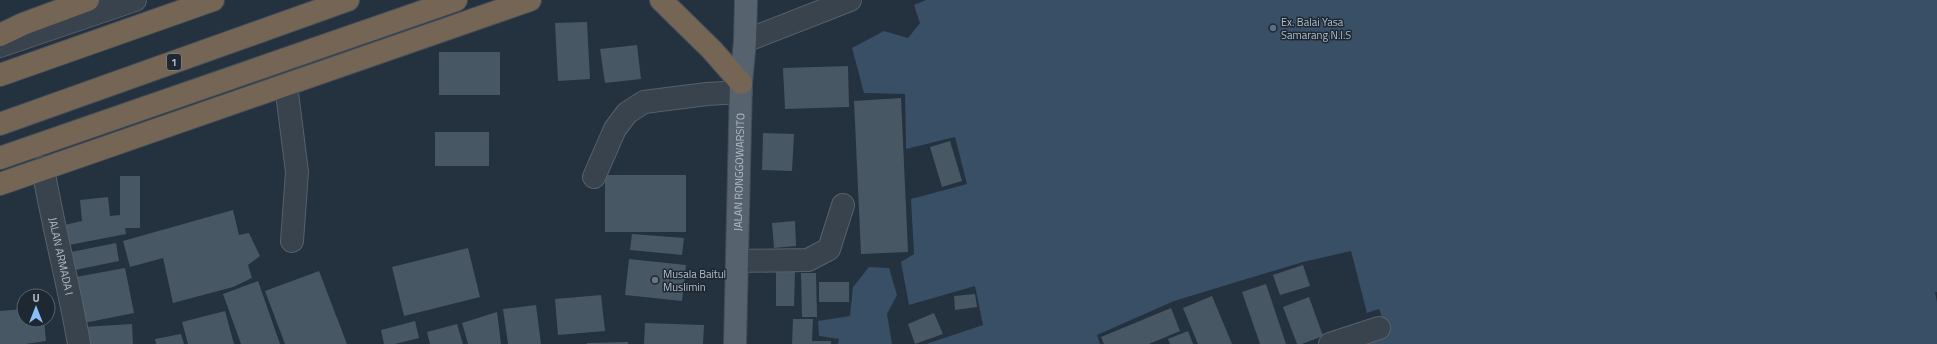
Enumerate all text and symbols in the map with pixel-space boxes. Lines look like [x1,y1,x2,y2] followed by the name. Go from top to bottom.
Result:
[1281,14,1351,43] place label: Ex. Balai Yasa Samarang N.I.S
[1268,23,1278,33] marker: Ex. Balai Yasa Samarang N.I.S
[167,54,181,70] road number: 1
[730,113,748,231] street label: JALAN RONGGOWARSITO
[45,216,77,297] street label: JALAN ARMADA I
[663,266,726,295] place label: Musala Baitul Muslimin
[650,275,660,285] marker: Musala Baitul Muslimin
[16,288,56,328] north arrow
[32,290,40,306] text: U

